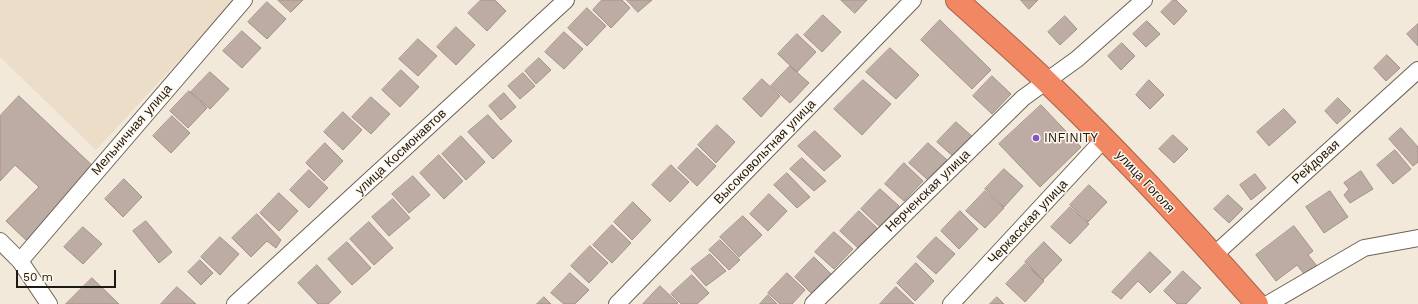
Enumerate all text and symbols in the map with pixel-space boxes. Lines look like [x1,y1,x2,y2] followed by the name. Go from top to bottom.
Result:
[88,82,176,178] street label: Мельничная улица
[711,96,819,208] street label: Высоковольтная улица
[352,106,450,198] street label: улица Космонавтов
[1044,130,1098,146] place label: INFINITY
[1031,133,1041,143] marker: INFINITY
[1289,137,1343,187] street label: Рейдовая
[882,147,974,235] street label: Нерченская улица
[1112,148,1178,216] street label: улица Гоголя
[985,177,1071,267] street label: Черкасская улица
[18,262,118,288] scale bar
[23,270,53,284] text: 50 m

